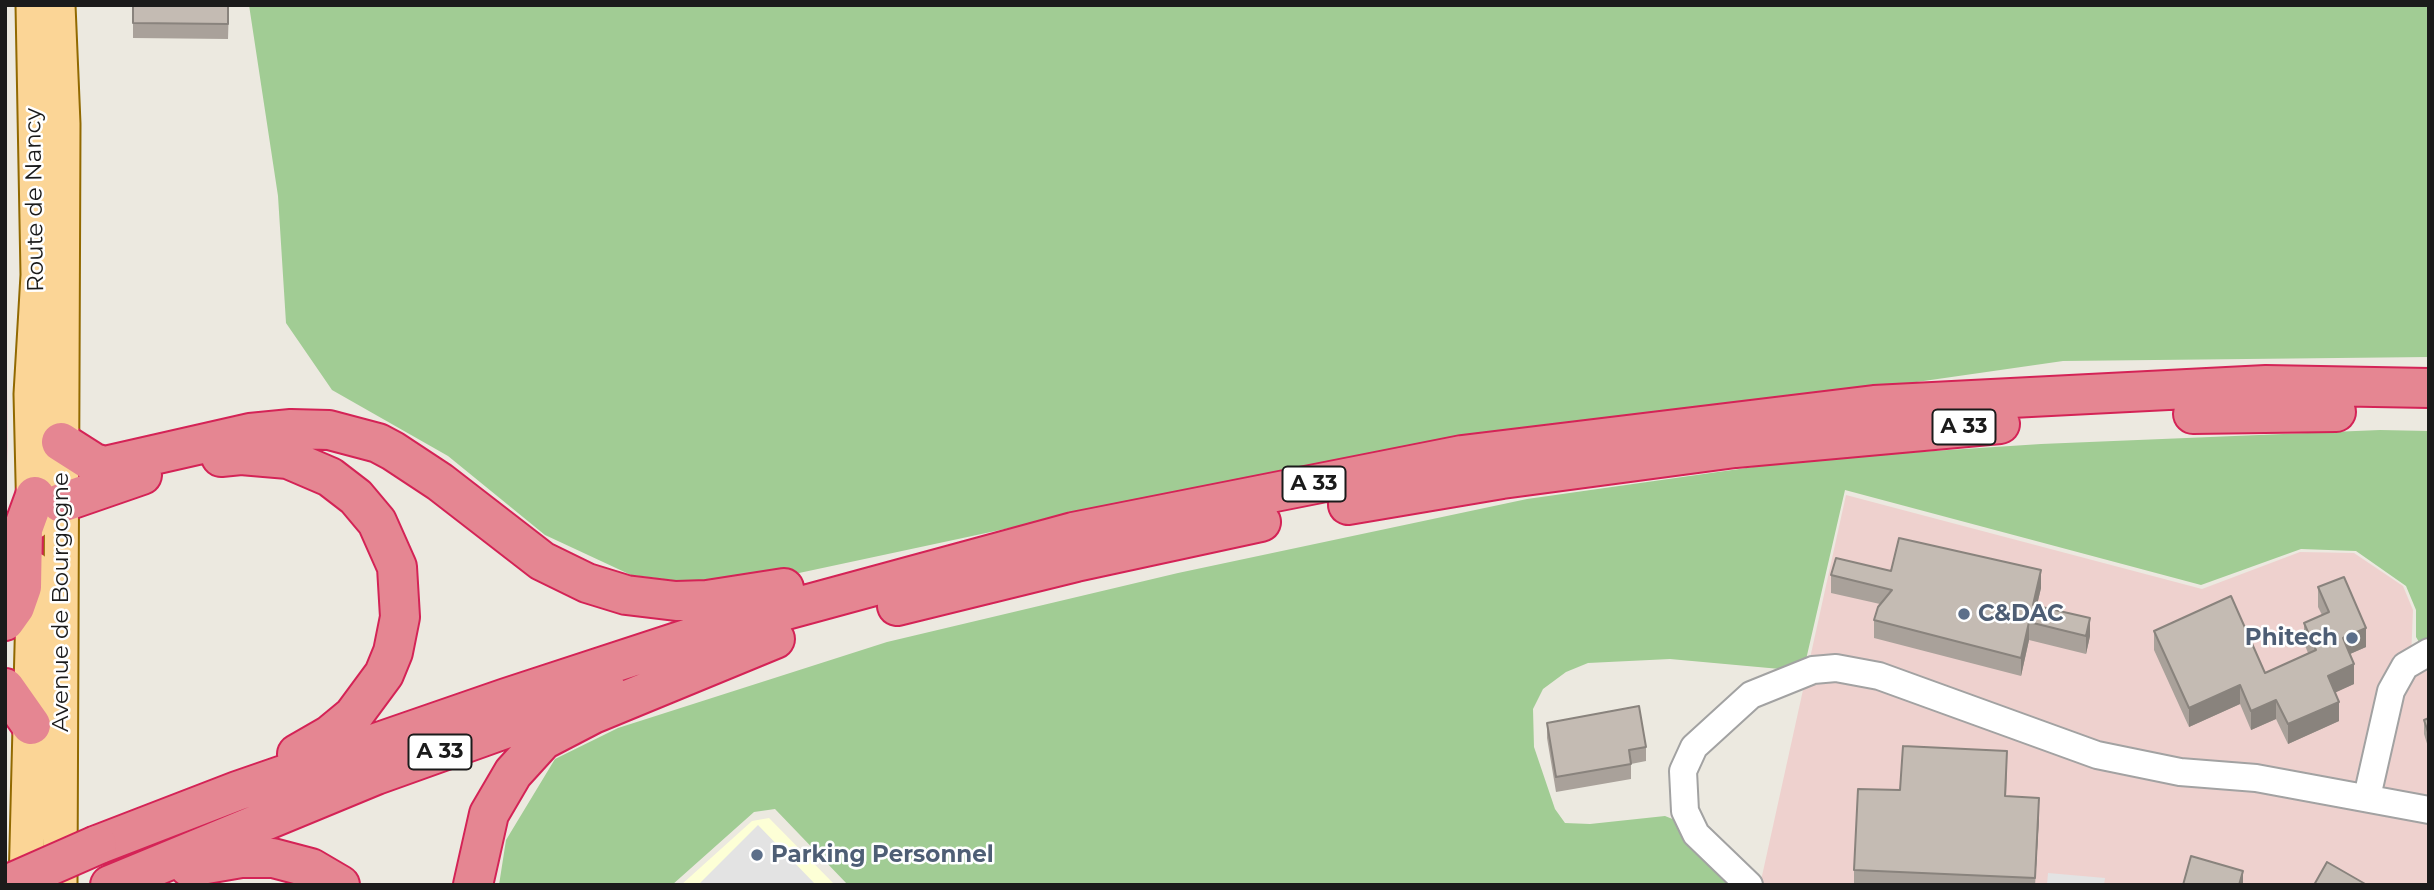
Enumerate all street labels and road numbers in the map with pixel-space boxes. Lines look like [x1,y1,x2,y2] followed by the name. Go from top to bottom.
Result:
[20,108,50,292] street label: Route de Nancy
[1932,410,1996,444] road number: A 33
[1282,466,1346,502] road number: A 33
[47,472,75,732] street label: Avenue de Bourgogne
[408,734,472,770] road number: A 33

